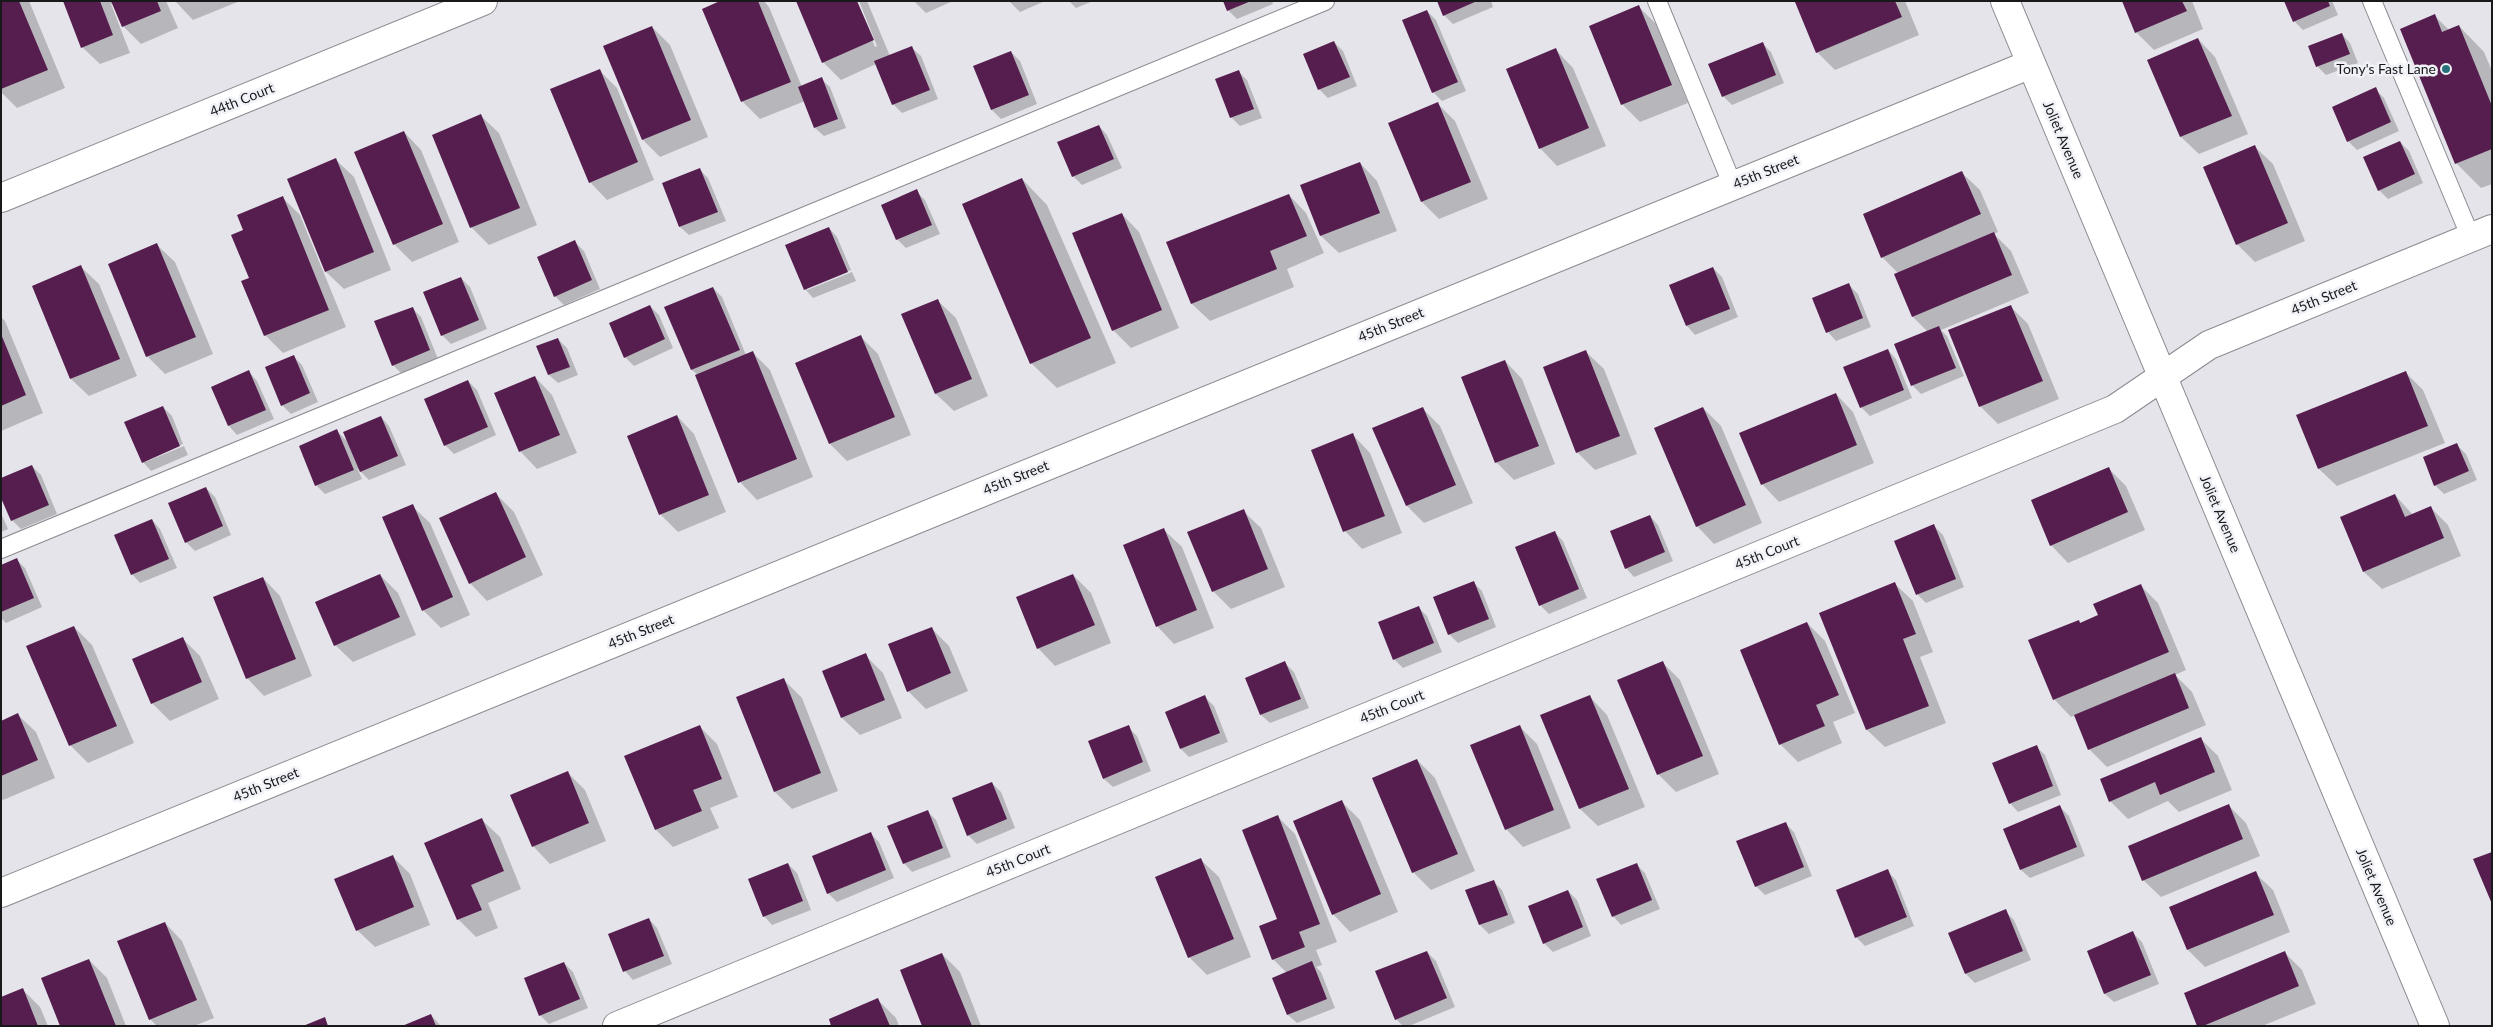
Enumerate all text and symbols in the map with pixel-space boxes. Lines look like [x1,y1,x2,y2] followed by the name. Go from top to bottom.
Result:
[2336,61,2436,77] place label: Tony's Fast Lane
[2440,63,2452,75] marker: Tony's Fast Lane
[207,80,277,120] street label: 44th Court
[2039,99,2087,181] street label: Joliet Avenue
[1731,151,1801,193] street label: 45th Street
[2289,277,2359,319] street label: 45th Street
[1356,304,1426,346] street label: 45th Street
[981,457,1051,499] street label: 45th Street
[2196,473,2244,555] street label: Joliet Avenue
[1732,533,1802,573] street label: 45th Court
[606,611,676,653] street label: 45th Street
[1357,687,1427,727] street label: 45th Court
[231,764,301,806] street label: 45th Street
[983,841,1053,881] street label: 45th Court
[2352,846,2400,928] street label: Joliet Avenue

